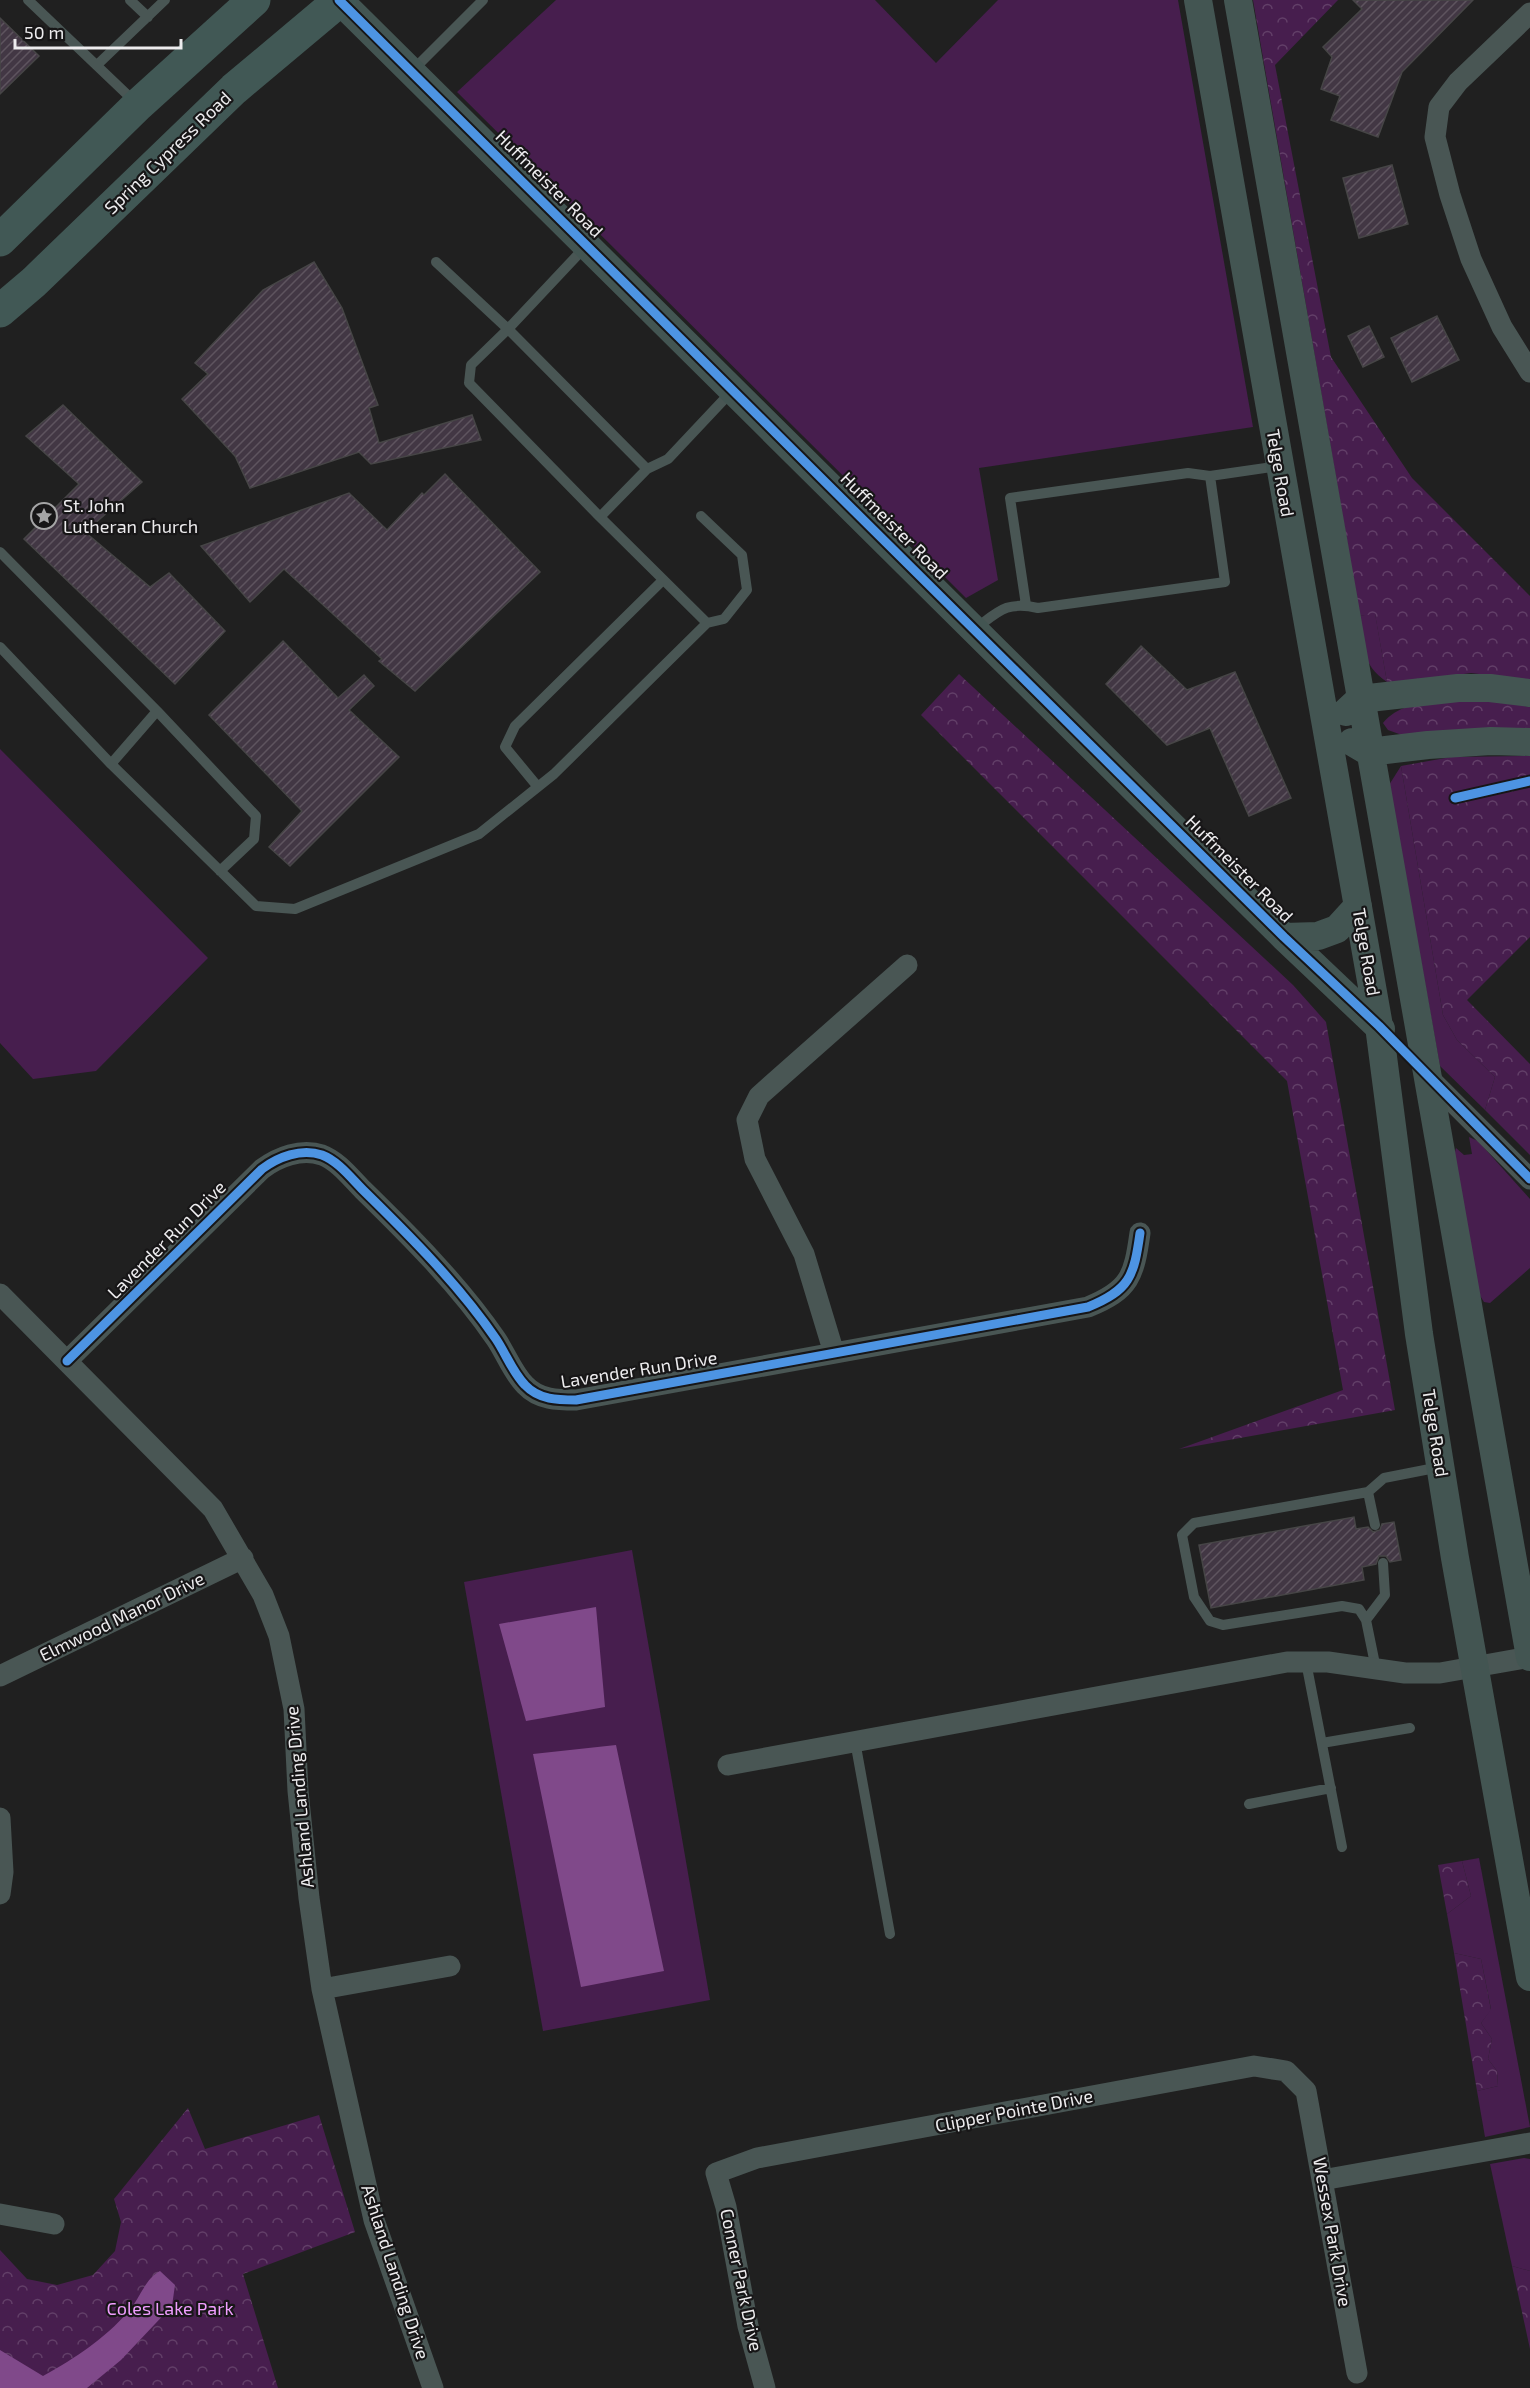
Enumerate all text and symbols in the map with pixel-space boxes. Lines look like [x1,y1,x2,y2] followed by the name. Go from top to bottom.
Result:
[15,12,182,50] scale bar
[24,21,64,43] text: 50 m
[100,86,235,218] street label: Spring Cypress Road
[491,125,608,242] street label: Huffmeister Road
[1262,427,1300,518] street label: Telge Road
[836,467,953,584] street label: Huffmeister Road
[63,494,198,537] place label: St. John Lutheran Church
[29,501,59,531] place icon: St. John Lutheran Church
[1181,810,1298,927] street label: Huffmeister Road
[1348,906,1386,997] street label: Telge Road
[103,1176,230,1303] street label: Lavender Run Drive
[559,1346,719,1392] street label: Lavender Run Drive
[1418,1387,1454,1478] street label: Telge Road
[36,1567,208,1666] street label: Elmwood Manor Drive
[280,1705,318,1889] street label: Ashland Landing Drive
[933,2084,1095,2136] street label: Clipper Pointe Drive
[1309,2155,1357,2308] street label: Wessex Park Drive
[357,2182,435,2362] street label: Ashland Landing Drive
[716,2206,768,2353] street label: Conner Park Drive
[106,2297,234,2319] park label: Coles Lake Park

